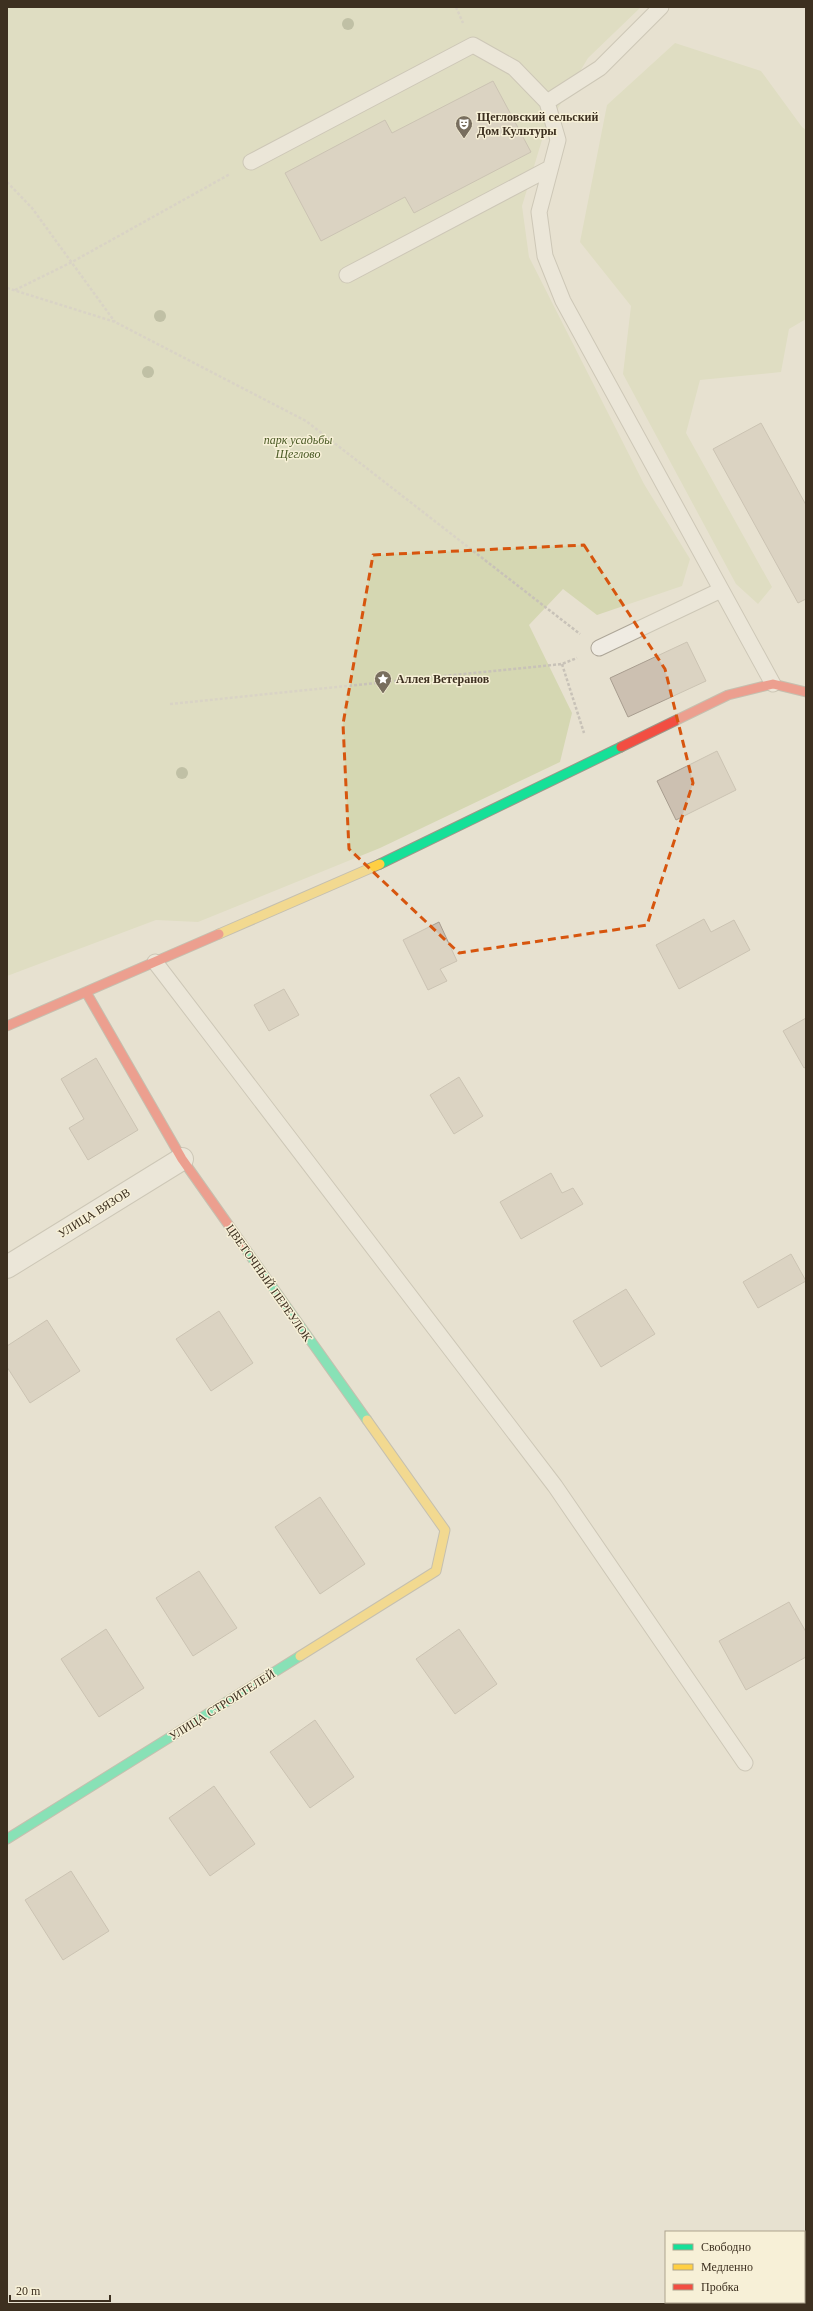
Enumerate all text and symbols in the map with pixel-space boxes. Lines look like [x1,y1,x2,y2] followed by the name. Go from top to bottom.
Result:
[477,110,599,138] place label: Щегловский сельский Дом Культуры
[454,114,474,139] theatre icon: Щегловский сельский Дом Культуры
[264,433,332,461] park label: парк усадьбы Щеглово
[373,669,393,694] place icon: Аллея Ветеранов
[396,672,490,686] place label: Аллея Ветеранов
[55,1185,133,1241] street label: УЛИЦА ВЯЗОВ
[223,1222,315,1345] street label: ЦВЕТОЧНЫЙ ПЕРЕУЛОК
[166,1666,278,1743] street label: УЛИЦА СТРОИТЕЛЕЙ
[665,2231,805,2303] legend
[701,2240,751,2254] text: Свободно
[701,2260,753,2274] text: Медленно
[10,2277,110,2303] scale bar
[701,2280,739,2294] text: Пробка
[16,2284,41,2298] text: 20 m

